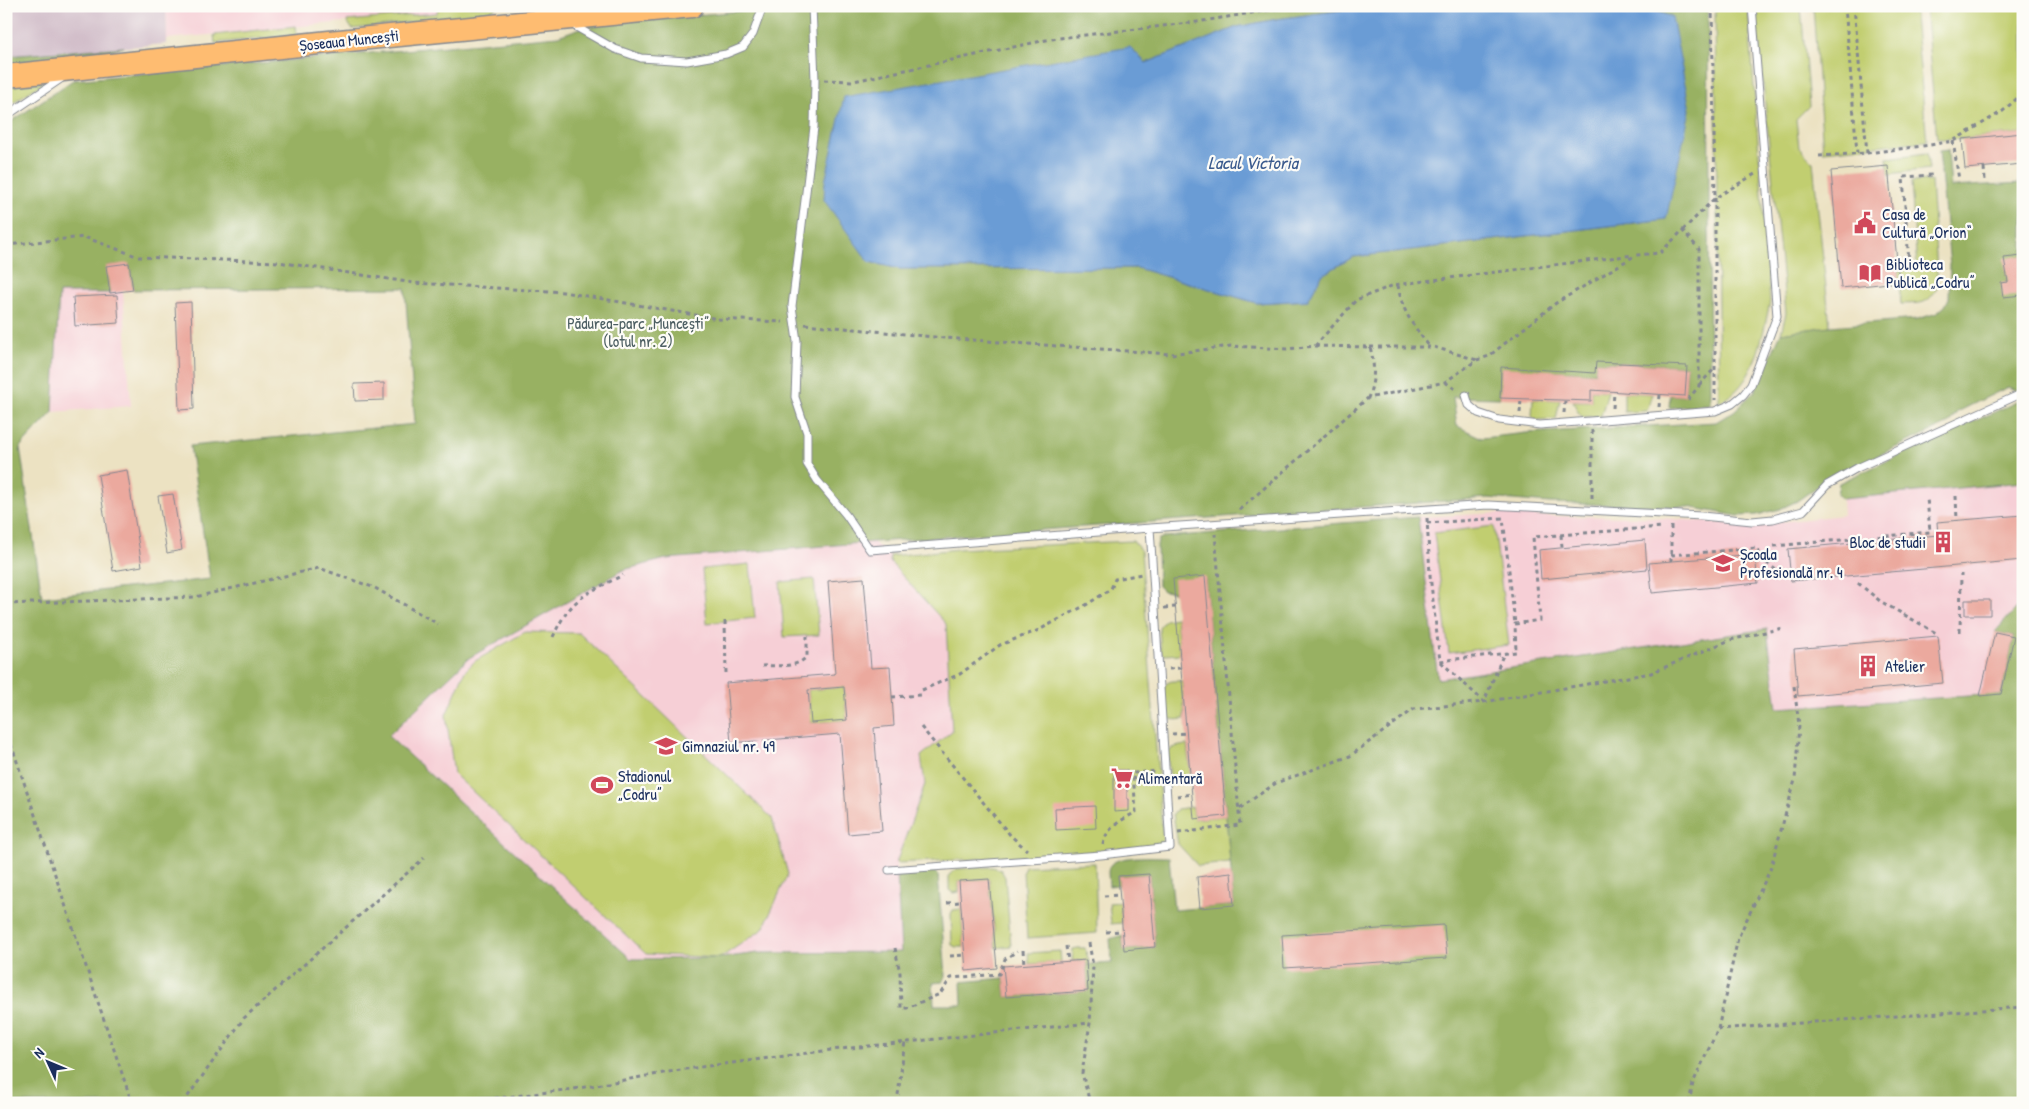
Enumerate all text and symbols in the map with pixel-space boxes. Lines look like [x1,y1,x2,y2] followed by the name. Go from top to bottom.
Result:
[298,24,400,56] street label: Șoseaua Muncești
[1208,150,1300,175] water label: Lacul Victoria
[1882,203,1972,243] place label: Casa de Cultură „Orion“
[1852,210,1878,236] public building icon: Casa de Cultură „Orion“
[1886,253,1974,293] place label: Biblioteca Publică „Codru”
[1857,260,1883,286] library icon: Biblioteca Publică „Codru”
[567,312,709,352] park label: Pădurea-parc „Muncești” (lotul nr. 2)
[1930,529,1956,555] building icon: Bloc de studii
[1850,531,1926,553] place label: Bloc de studii
[1740,543,1843,583] place label: Școala Profesională nr. 4
[1710,550,1736,576] school or university icon: Școala Profesională nr. 4
[1855,653,1881,679] building icon: Atelier
[1885,655,1925,677] place label: Atelier
[653,733,679,759] school or university icon: Gimnaziul nr. 49
[682,735,775,757] place label: Gimnaziul nr. 49
[618,765,672,805] place label: Stadionul „Codru”
[1109,765,1135,791] supermarket icon: Alimentară
[1138,767,1202,789] place label: Alimentară
[589,772,615,798] sports icon: Stadionul „Codru”
[22,1036,72,1086] north arrow
[29,1043,48,1062] text: N

